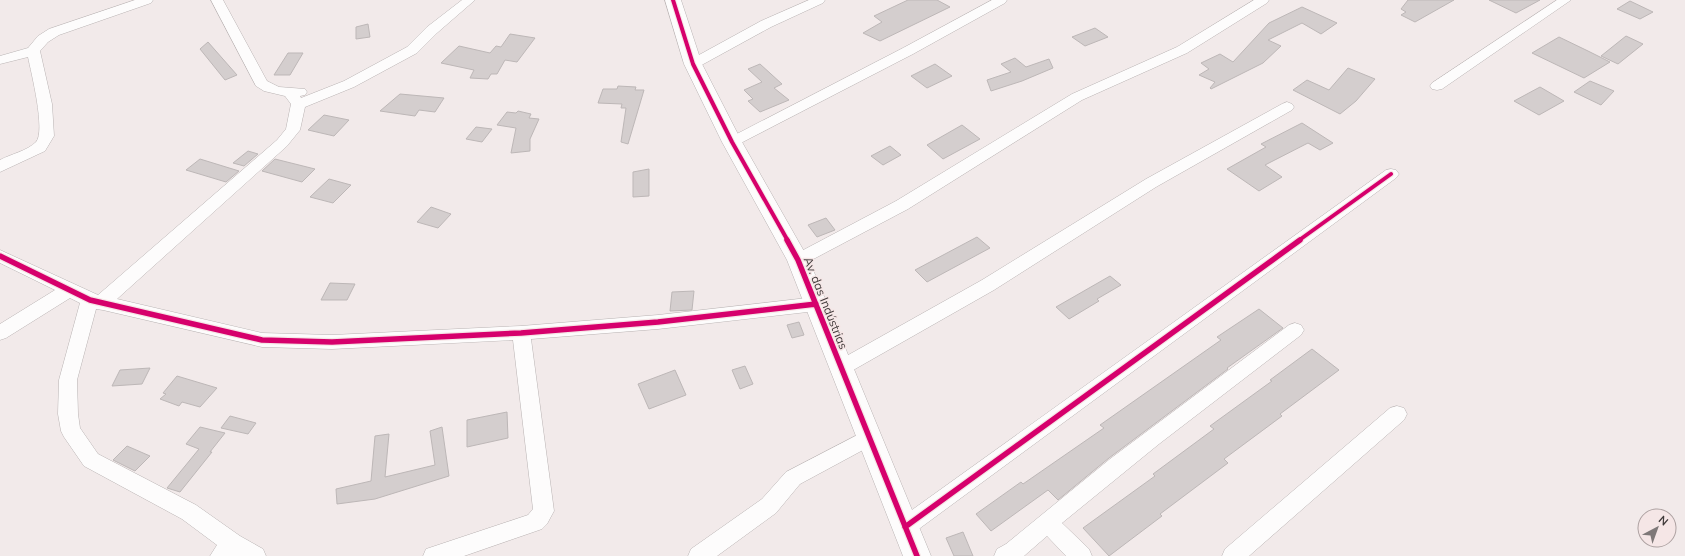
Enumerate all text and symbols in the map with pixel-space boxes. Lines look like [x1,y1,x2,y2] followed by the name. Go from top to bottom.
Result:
[801,255,851,351] street label: Av. das Indústrias
[1637,508,1677,548] north arrow
[1656,512,1671,528] text: N

